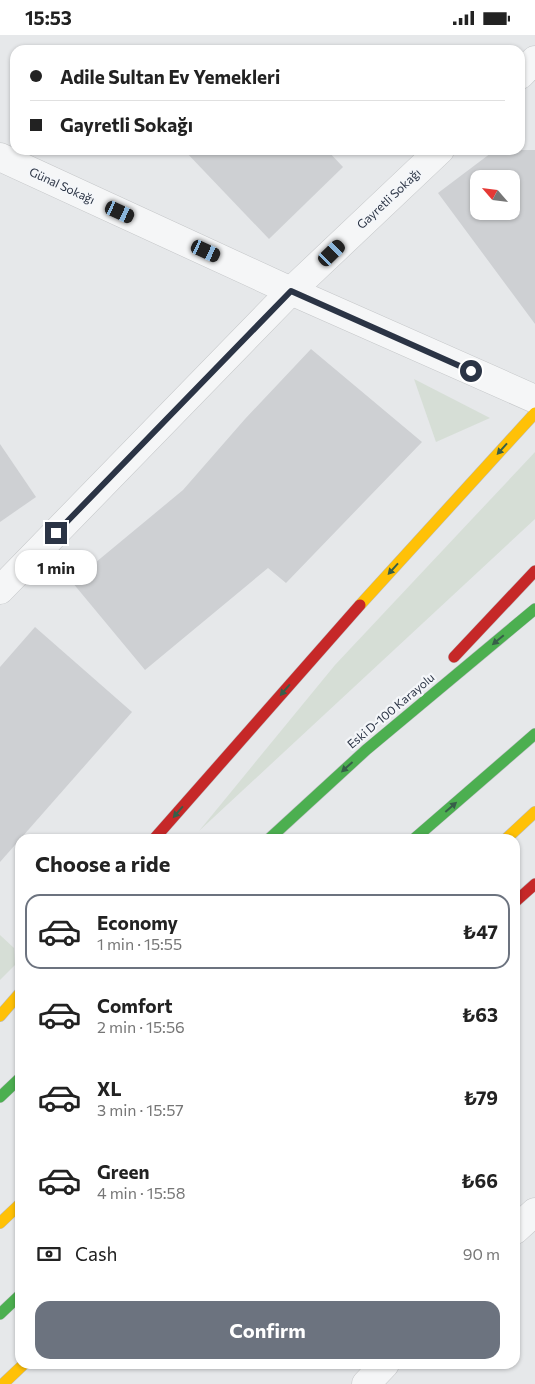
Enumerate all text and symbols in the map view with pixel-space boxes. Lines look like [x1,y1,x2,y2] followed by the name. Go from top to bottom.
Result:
[25,6,72,29] text: 15:53
[60,65,280,88] text: Adile Sultan Ev Yemekleri
[60,113,193,136] text: Gayretli Sokağı
[27,164,97,206] street label: Günal Sokağı
[354,165,423,231] street label: Gayretli Sokağı
[470,170,520,220] north arrow
[470,170,520,220] map controls
[103,199,136,225] car
[315,237,348,269] car
[189,238,222,264] car
[460,360,482,382] route start
[496,442,508,454] one-way arrow
[45,522,67,544] route end
[15,551,97,585] callout: 1 min
[37,558,75,577] text: 1 min
[387,563,399,575] one-way arrow
[491,635,504,646] one-way arrow
[344,670,437,751] street label: Eski D-100 Karayolu
[279,684,291,696] one-way arrow
[340,762,353,773] one-way arrow
[445,801,457,813] one-way arrow
[172,806,183,819] one-way arrow
[35,850,170,877] text: Choose a ride
[37,909,82,954] icon: car
[97,911,178,934] text: Economy
[463,920,498,943] text: ₺47
[97,934,182,953] text: 1 min · 15:55
[37,992,82,1037] icon: car
[97,994,173,1017] text: Comfort
[462,1003,498,1026] text: ₺63
[97,1017,185,1036] text: 2 min · 15:56
[37,1075,82,1120] icon: car
[97,1077,122,1100] text: XL
[463,1086,498,1109] text: ₺79
[97,1100,184,1119] text: 3 min · 15:57
[37,1158,82,1203] icon: car
[97,1160,149,1183] text: Green
[461,1169,498,1192] text: ₺66
[97,1183,186,1202] text: 4 min · 15:58
[35,1240,63,1268] icon: cash
[75,1242,117,1265] text: Cash
[463,1244,500,1263] text: 90 m
[35,1301,500,1359] button: Confirm

